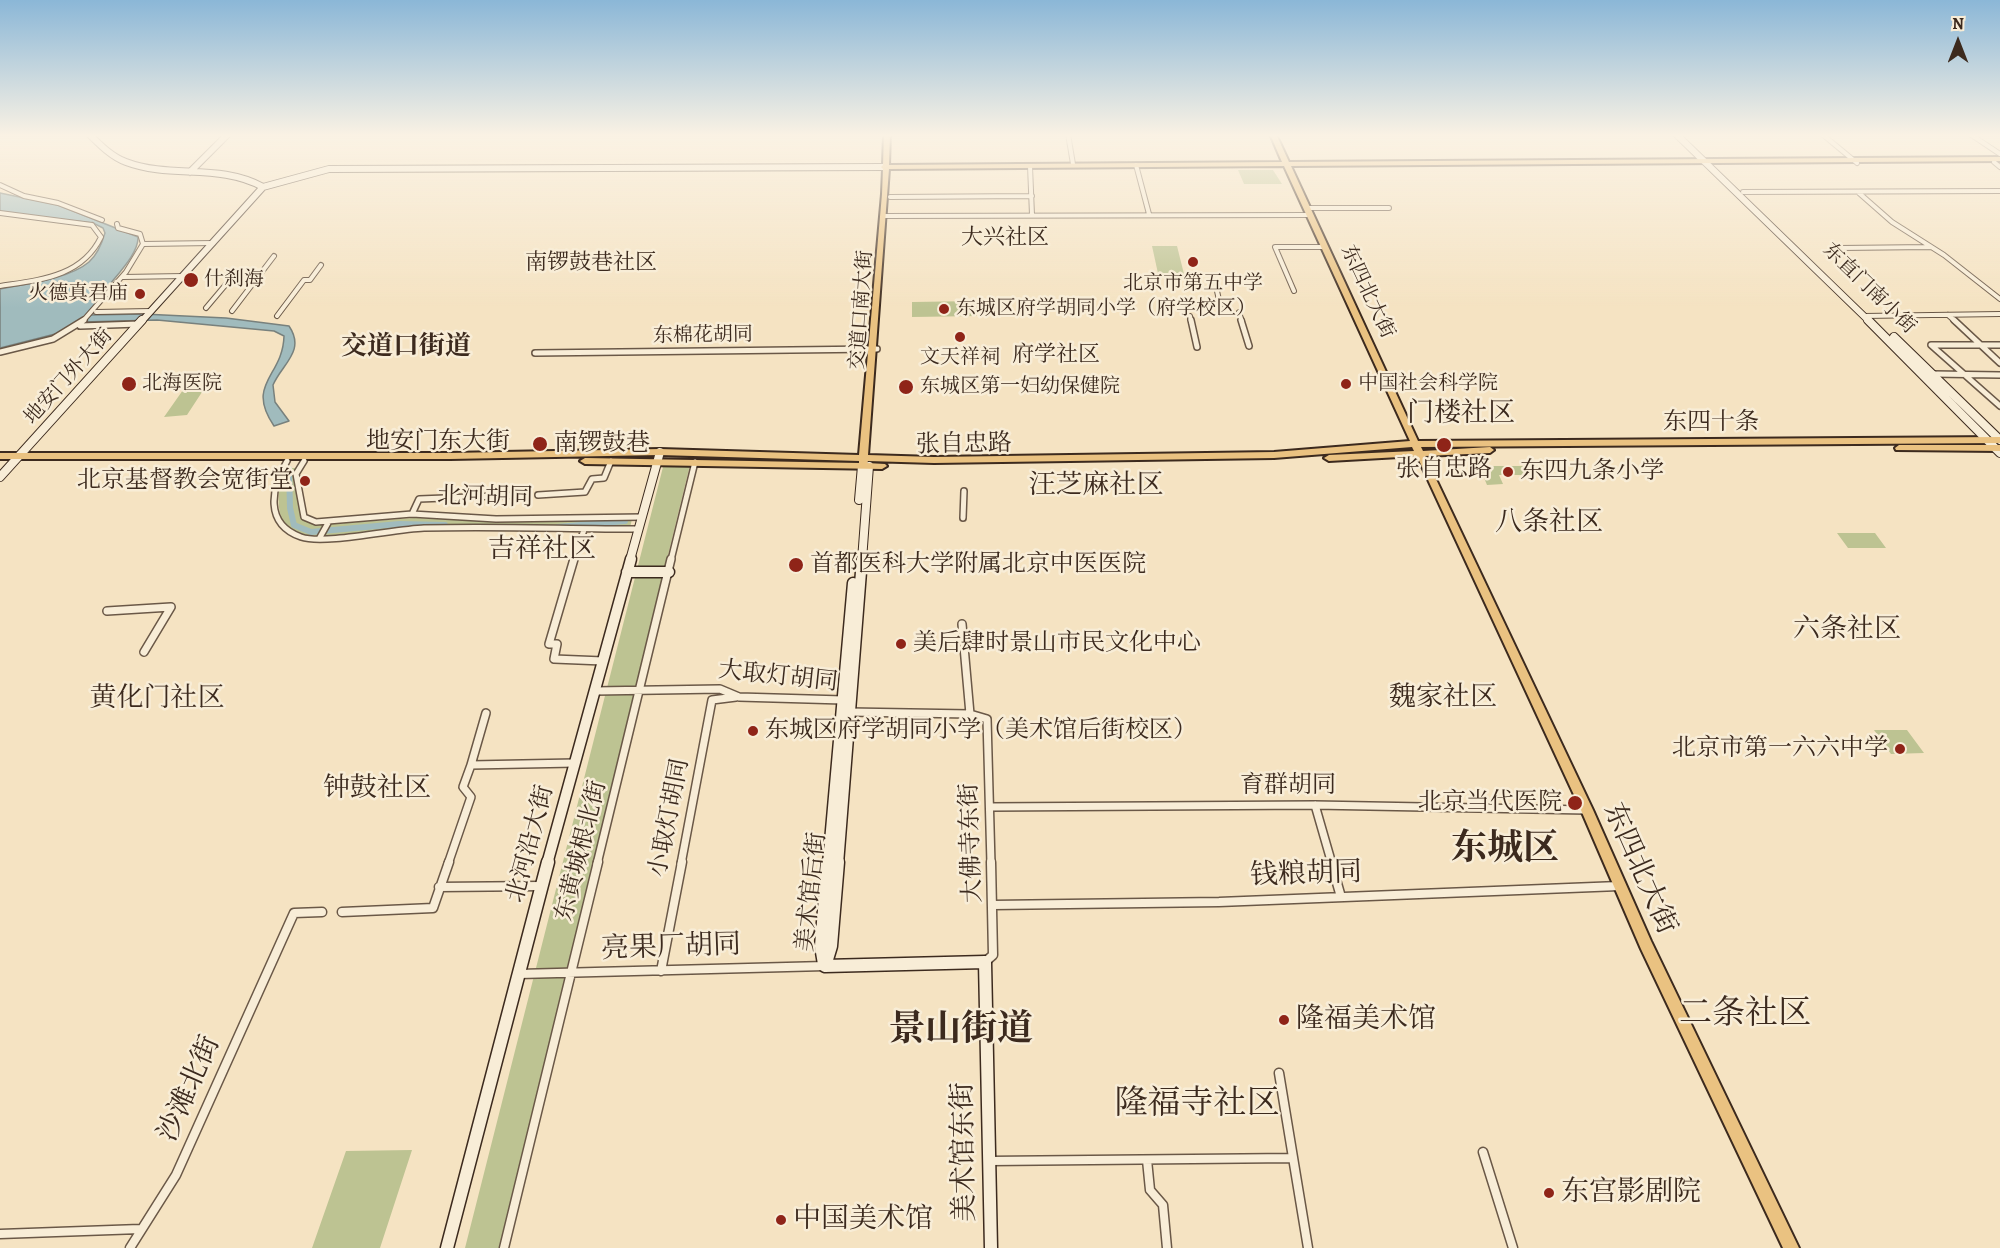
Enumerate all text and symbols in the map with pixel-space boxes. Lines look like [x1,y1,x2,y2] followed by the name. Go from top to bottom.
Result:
[1928,12,1988,72] north arrow
[1952,13,1964,35] text: N
[961,226,1049,252] district label: 大兴社区
[1818,239,1920,339] street label: 东直门南小街
[1335,242,1399,342] street label: 东四北大街
[846,249,878,371] street label: 交道口南大街
[525,251,657,277] district label: 南锣鼓巷社区
[1186,255,1200,269] marker: 北京市第五中学
[204,268,264,292] place label: 什刹海
[182,271,200,289] marker: 什刹海
[1123,272,1263,296] place label: 北京市第五中学
[28,282,128,306] place label: 火德真君庙
[133,287,147,301] marker: 火德真君庙
[956,297,1256,321] place label: 东城区府学胡同小学（府学校区）
[937,302,951,316] marker: 东城区府学胡同小学（府学校区）
[653,323,753,349] street label: 东棉花胡同
[20,324,118,430] street label: 地安门外大街
[953,330,967,344] marker: 文天祥祠
[341,332,471,364] district label: 交道口街道
[1012,343,1100,369] district label: 府学社区
[920,346,1000,370] place label: 文天祥祠
[142,372,222,396] place label: 北海医院
[1358,372,1498,396] place label: 中国社会科学院
[120,375,138,393] marker: 北海医院
[920,375,1120,399] place label: 东城区第一妇幼保健院
[1339,377,1353,391] marker: 中国社会科学院
[897,378,915,396] marker: 东城区第一妇幼保健院
[1407,398,1515,430] district label: 门楼社区
[1663,409,1759,437] street label: 东四十条
[366,428,510,456] street label: 地安门东大街
[554,430,650,458] place label: 南锣鼓巷
[916,430,1012,460] street label: 张自忠路
[531,435,549,453] marker: 南锣鼓巷
[1435,436,1453,454] marker: 张自忠路
[1396,456,1492,484] place label: 张自忠路
[1520,458,1664,486] place label: 东四九条小学
[1501,465,1515,479] marker: 东四九条小学
[77,467,293,495] place label: 北京基督教会宽街堂
[1029,470,1163,502] district label: 汪芝麻社区
[298,474,312,488] marker: 北京基督教会宽街堂
[437,483,533,513] street label: 北河胡同
[1495,507,1603,539] district label: 八条社区
[488,534,596,566] district label: 吉祥社区
[810,551,1146,579] place label: 首都医科大学附属北京中医医院
[787,556,805,574] marker: 首都医科大学附属北京中医医院
[1793,614,1901,646] district label: 六条社区
[913,630,1201,658] place label: 美后肆时景山市民文化中心
[894,637,908,651] marker: 美后肆时景山市民文化中心
[717,656,839,698] street label: 大取灯胡同
[1389,682,1497,714] district label: 魏家社区
[90,683,224,715] district label: 黄化门社区
[765,717,1197,745] place label: 东城区府学胡同小学（美术馆后街校区）
[746,724,760,738] marker: 东城区府学胡同小学（美术馆后街校区）
[1672,735,1888,763] place label: 北京市第一六六中学
[1893,742,1907,756] marker: 北京市第一六六中学
[644,756,696,880] street label: 小取灯胡同
[1240,772,1336,800] street label: 育群胡同
[323,773,431,805] district label: 钟鼓社区
[551,778,613,924] street label: 东黄城根北街
[502,782,560,906] street label: 北河沿大街
[956,783,988,903] street label: 大佛寺东街
[1418,789,1562,817] place label: 北京当代医院
[1566,794,1584,812] marker: 北京当代医院
[1595,798,1683,940] street label: 东四北大街
[1451,828,1559,872] district label: 东城区
[791,831,833,953] street label: 美术馆后街
[1249,856,1363,894] street label: 钱粮胡同
[600,929,742,967] street label: 亮果厂胡同
[1679,995,1811,1035] district label: 二条社区
[1296,1003,1436,1037] place label: 隆福美术馆
[889,1009,1033,1053] district label: 景山街道
[1277,1013,1291,1027] marker: 隆福美术馆
[152,1031,228,1147] street label: 沙滩北街
[947,1082,983,1222] street label: 美术馆东街
[1115,1085,1279,1125] district label: 隆福寺社区
[1561,1176,1701,1210] place label: 东宫影剧院
[1542,1186,1556,1200] marker: 东宫影剧院
[793,1203,933,1237] place label: 中国美术馆
[774,1213,788,1227] marker: 中国美术馆

